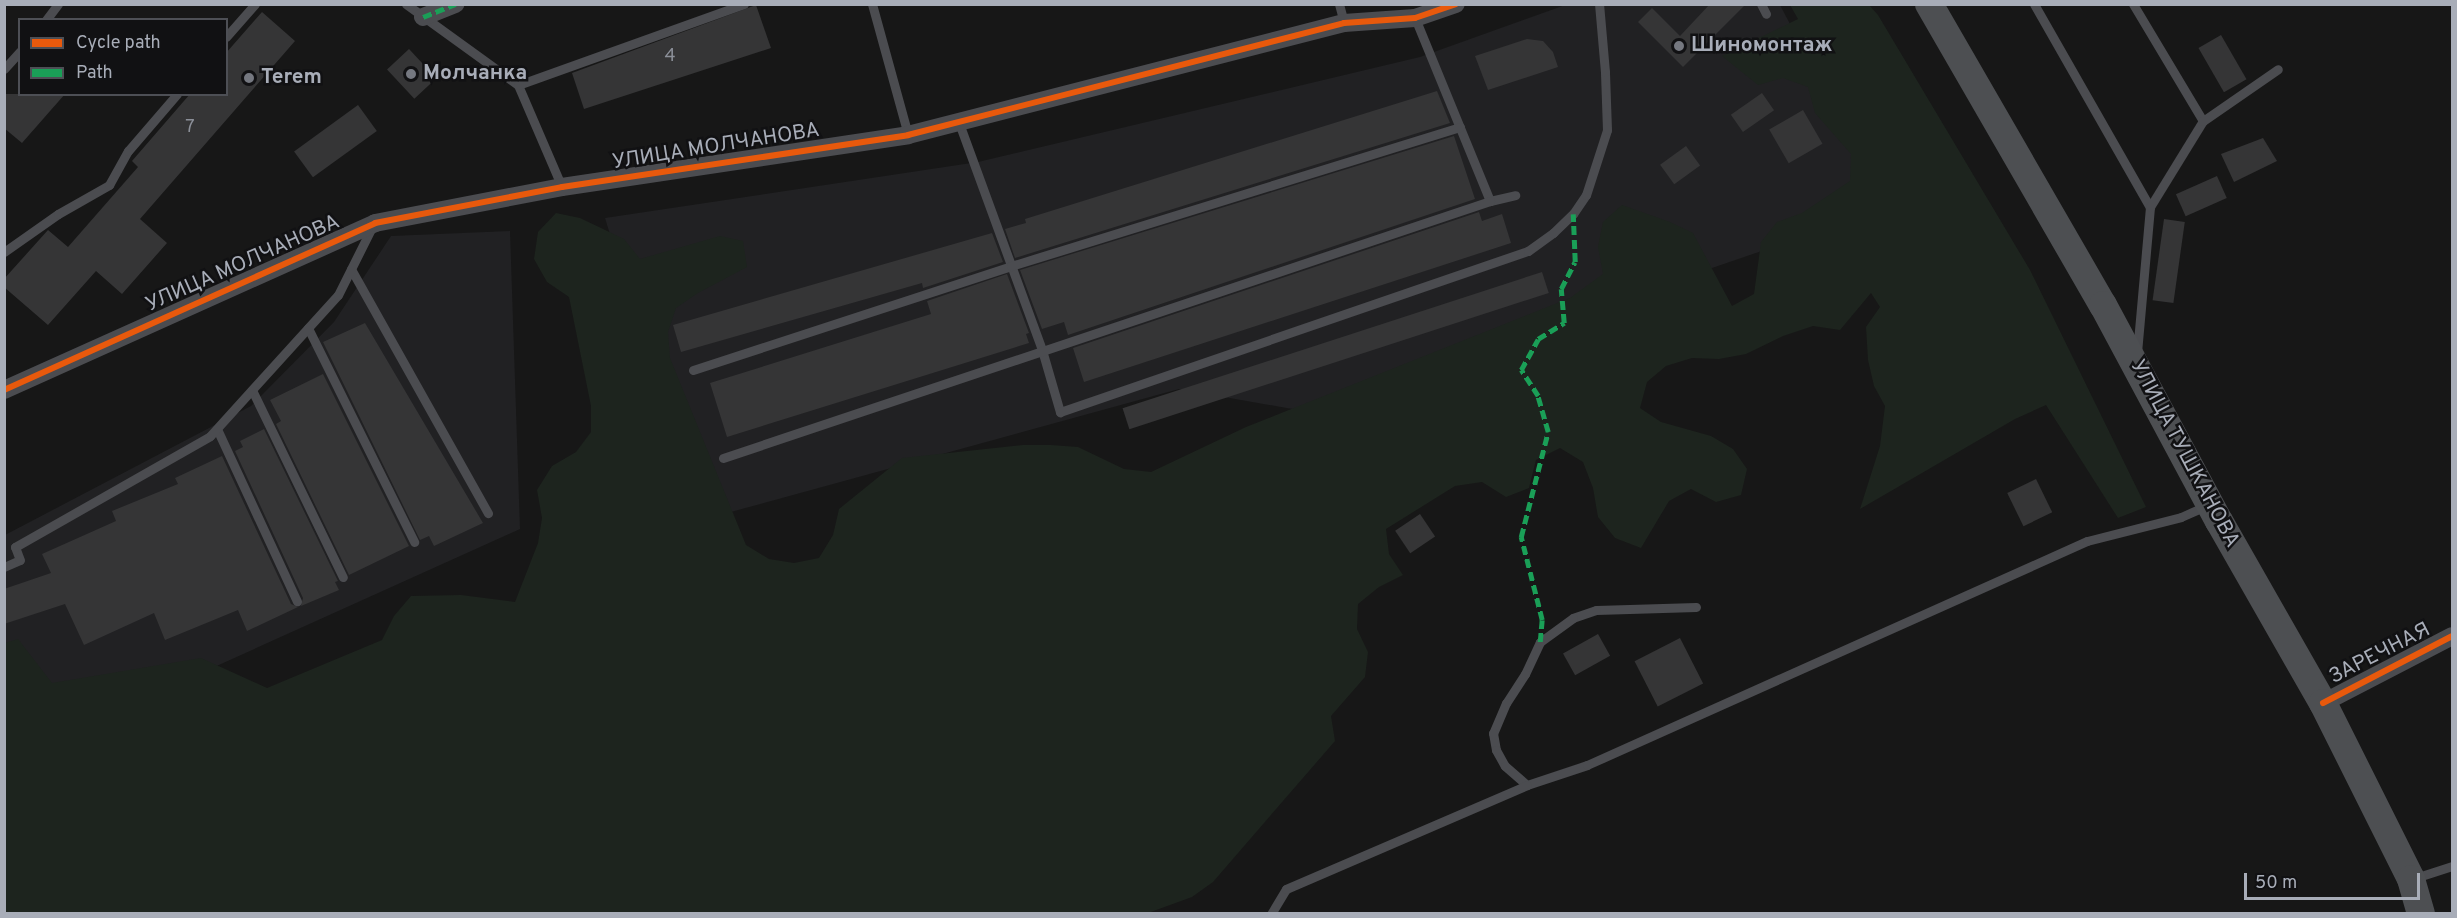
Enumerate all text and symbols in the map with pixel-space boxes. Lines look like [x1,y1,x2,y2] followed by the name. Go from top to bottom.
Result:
[18,18,228,96] legend
[76,32,161,55] text: Cycle path
[1691,33,1832,59] place label: Шиномонтаж
[1672,39,1686,53] marker: Шиномонтаж
[664,46,676,68] house number: 4
[423,61,527,87] place label: Молчанка
[76,62,113,85] text: Path
[261,65,322,91] place label: Terem
[404,67,418,81] marker: Молчанка
[242,71,256,85] marker: Terem
[185,117,195,139] house number: 7
[610,118,822,176] street label: УЛИЦА МОЛЧАНОВА
[142,210,344,318] street label: УЛИЦА МОЛЧАНОВА
[2123,355,2245,553] street label: УЛИЦА ТУШКАНОВА
[2325,618,2435,690] street label: ЗАРЕЧНАЯ
[2247,861,2422,899] scale bar
[2255,872,2297,895] text: 50 m

